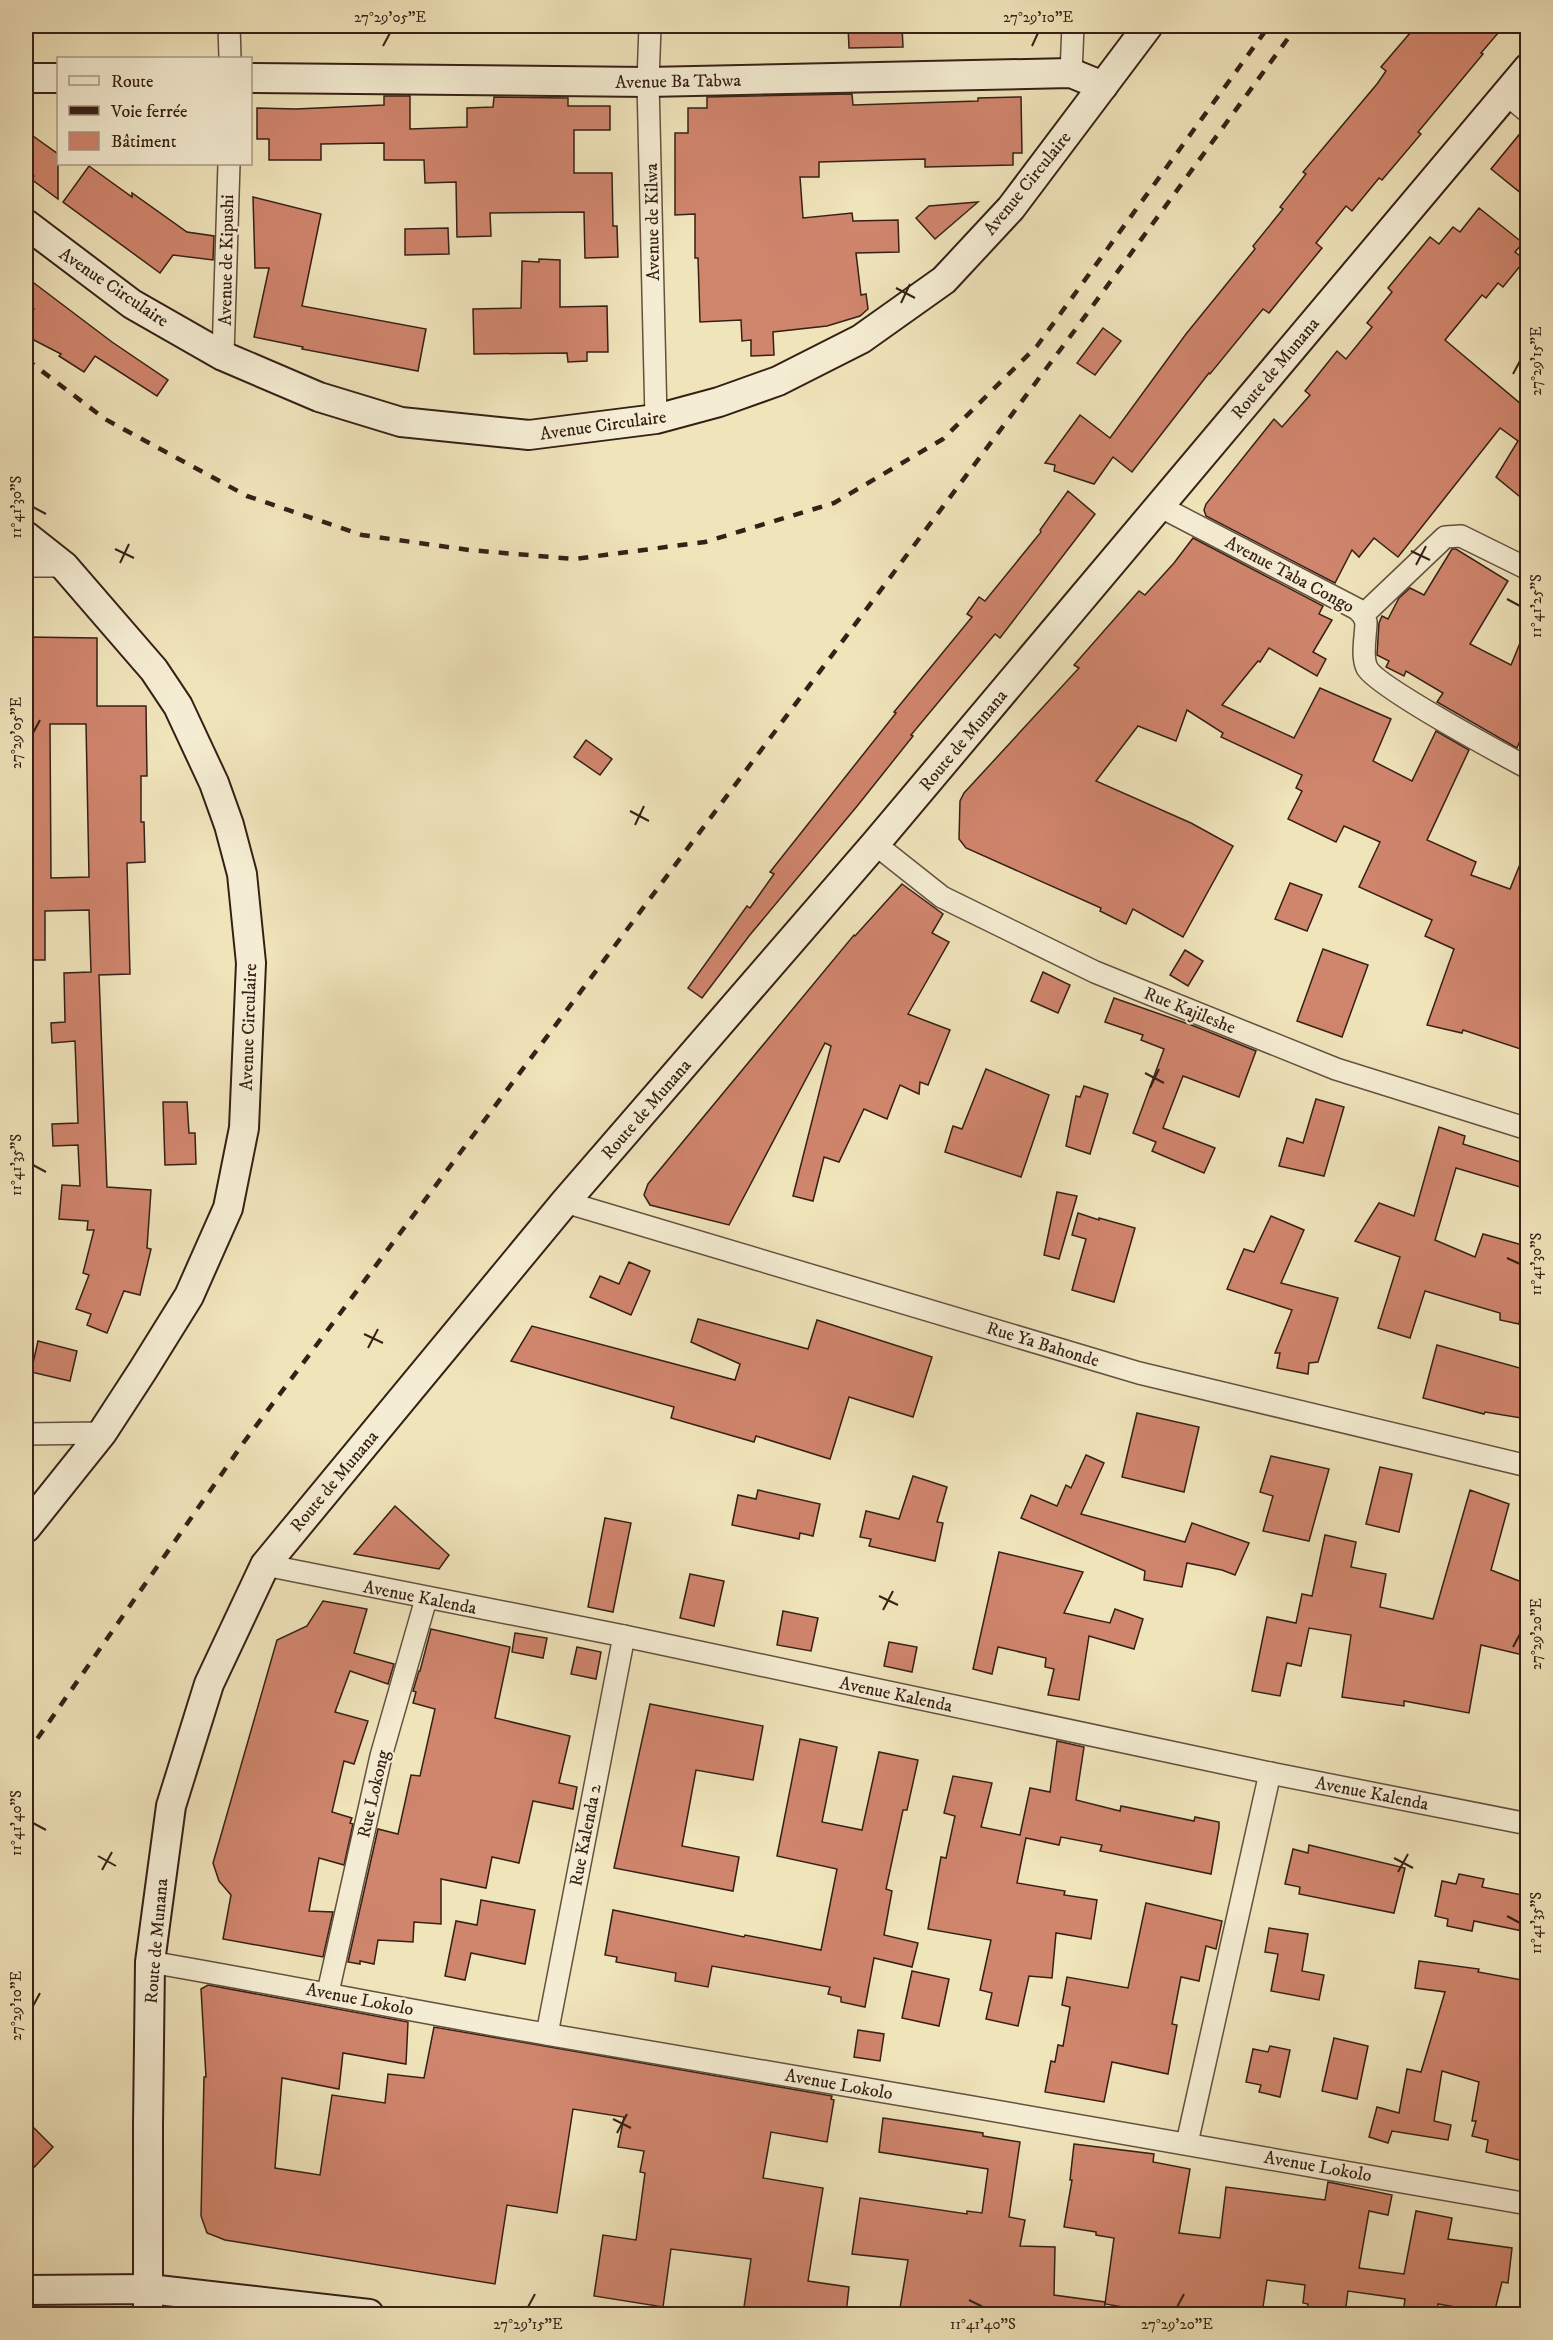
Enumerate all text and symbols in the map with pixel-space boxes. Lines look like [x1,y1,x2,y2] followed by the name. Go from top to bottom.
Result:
[354,8,426,27] text: 27°29'05"E
[1003,8,1073,27] text: 27°29'10"E
[57,57,252,165] legend
[615,70,741,94] street label: Avenue Ba Tabwa
[111,71,154,93] text: Route
[110,101,188,123] text: Voie ferrée
[979,127,1076,240] street label: Avenue Circulaire
[111,131,177,153] text: Bâtiment
[641,163,665,281] street label: Avenue de Kilwa
[215,194,239,326] street label: Avenue de Kipushi
[55,243,172,333] street label: Avenue Circulaire
[1227,313,1325,424] street label: Route de Munana
[1527,326,1546,396] text: 27°29'15"E
[539,406,668,446] street label: Avenue Circulaire
[7,475,26,538] text: 11°41'30"S
[1221,532,1358,618] street label: Avenue Taba Congo
[1527,574,1546,638] text: 11°41'25"S
[915,685,1013,796] street label: Route de Munana
[7,697,26,769] text: 27°29'05"E
[236,963,262,1091] street label: Avenue Circulaire
[1141,983,1239,1039] street label: Rue Kajileshe
[597,1055,697,1164] street label: Route de Munana
[7,1134,26,1196] text: 11°41'35"S
[1527,1232,1546,1295] text: 11°41'30"S
[984,1317,1102,1373] street label: Rue Ya Bahonde
[286,1426,384,1537] street label: Route de Munana
[361,1576,479,1620] street label: Avenue Kalenda
[1527,1598,1546,1670] text: 27°29'20"E
[837,1672,955,1718] street label: Avenue Kalenda
[353,1748,395,1840] street label: Rue Lokong
[1313,1772,1431,1816] street label: Avenue Kalenda
[565,1782,607,1888] street label: Rue Kalenda 2
[7,1790,26,1856] text: 11°41'40"S
[141,1877,173,2005] street label: Route de Munana
[1527,1892,1546,1954] text: 11°41'35"S
[7,1971,26,2041] text: 27°29'10"E
[304,1979,416,2021] street label: Avenue Lokolo
[783,2065,895,2105] street label: Avenue Lokolo
[1262,2147,1374,2187] street label: Avenue Lokolo
[493,2315,563,2334] text: 27°29'15"E
[950,2315,1016,2334] text: 11°41'40"S
[1141,2315,1213,2334] text: 27°29'20"E

